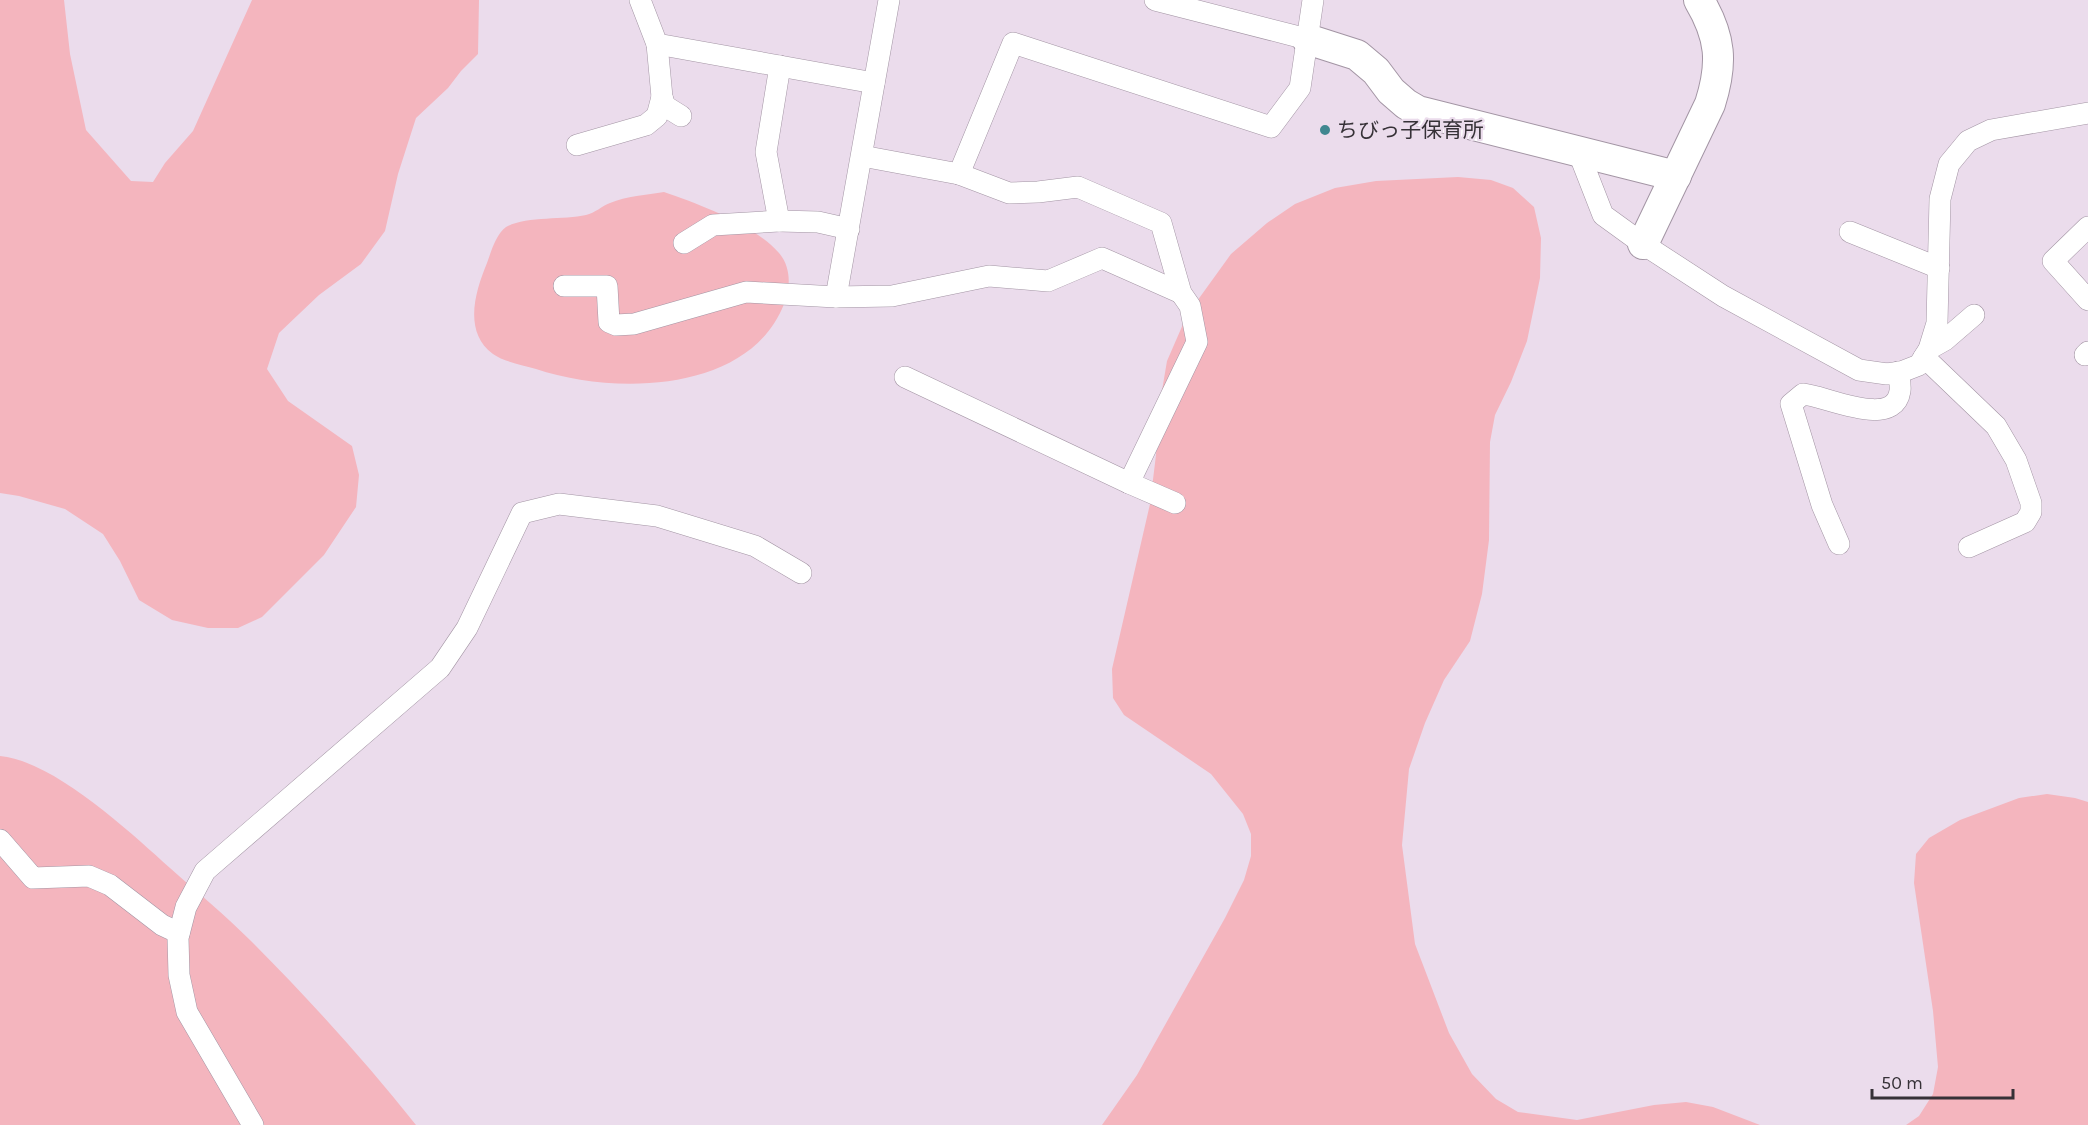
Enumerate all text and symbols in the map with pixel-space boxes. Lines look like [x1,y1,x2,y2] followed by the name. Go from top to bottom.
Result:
[1337,118,1484,142] place label: ちびっ子保育所
[1318,123,1332,137] marker: ちびっ子保育所
[1872,1062,2013,1100] scale bar
[1881,1072,1923,1094] text: 50 m

